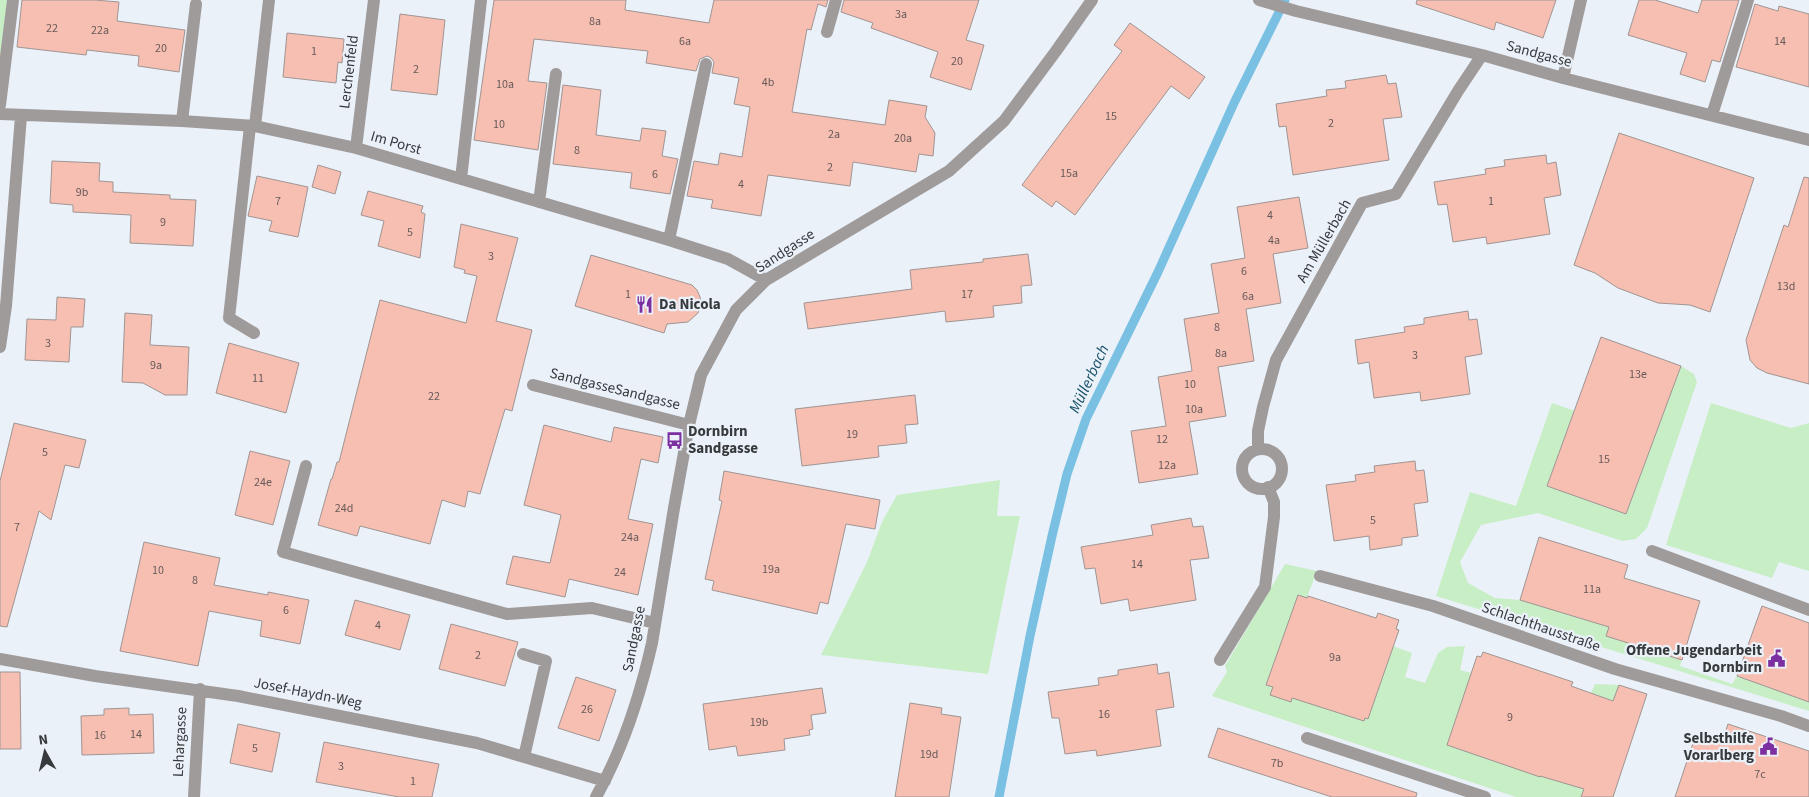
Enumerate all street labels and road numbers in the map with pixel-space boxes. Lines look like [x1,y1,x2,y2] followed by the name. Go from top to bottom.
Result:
[334,34,364,110] street label: Lerchenfeld
[1504,35,1574,73] street label: Sandgasse
[368,126,424,160] street label: Im Porst
[1292,195,1356,287] street label: Am Müllerbach
[751,224,819,278] street label: Sandgasse
[548,363,682,415] street label: SandgasseSandgasse
[1479,597,1603,657] street label: Schlachthausstraße
[617,604,651,674] street label: Sandgasse
[252,672,364,714] street label: Josef-Haydn-Weg
[168,706,192,778] street label: Lehargasse

